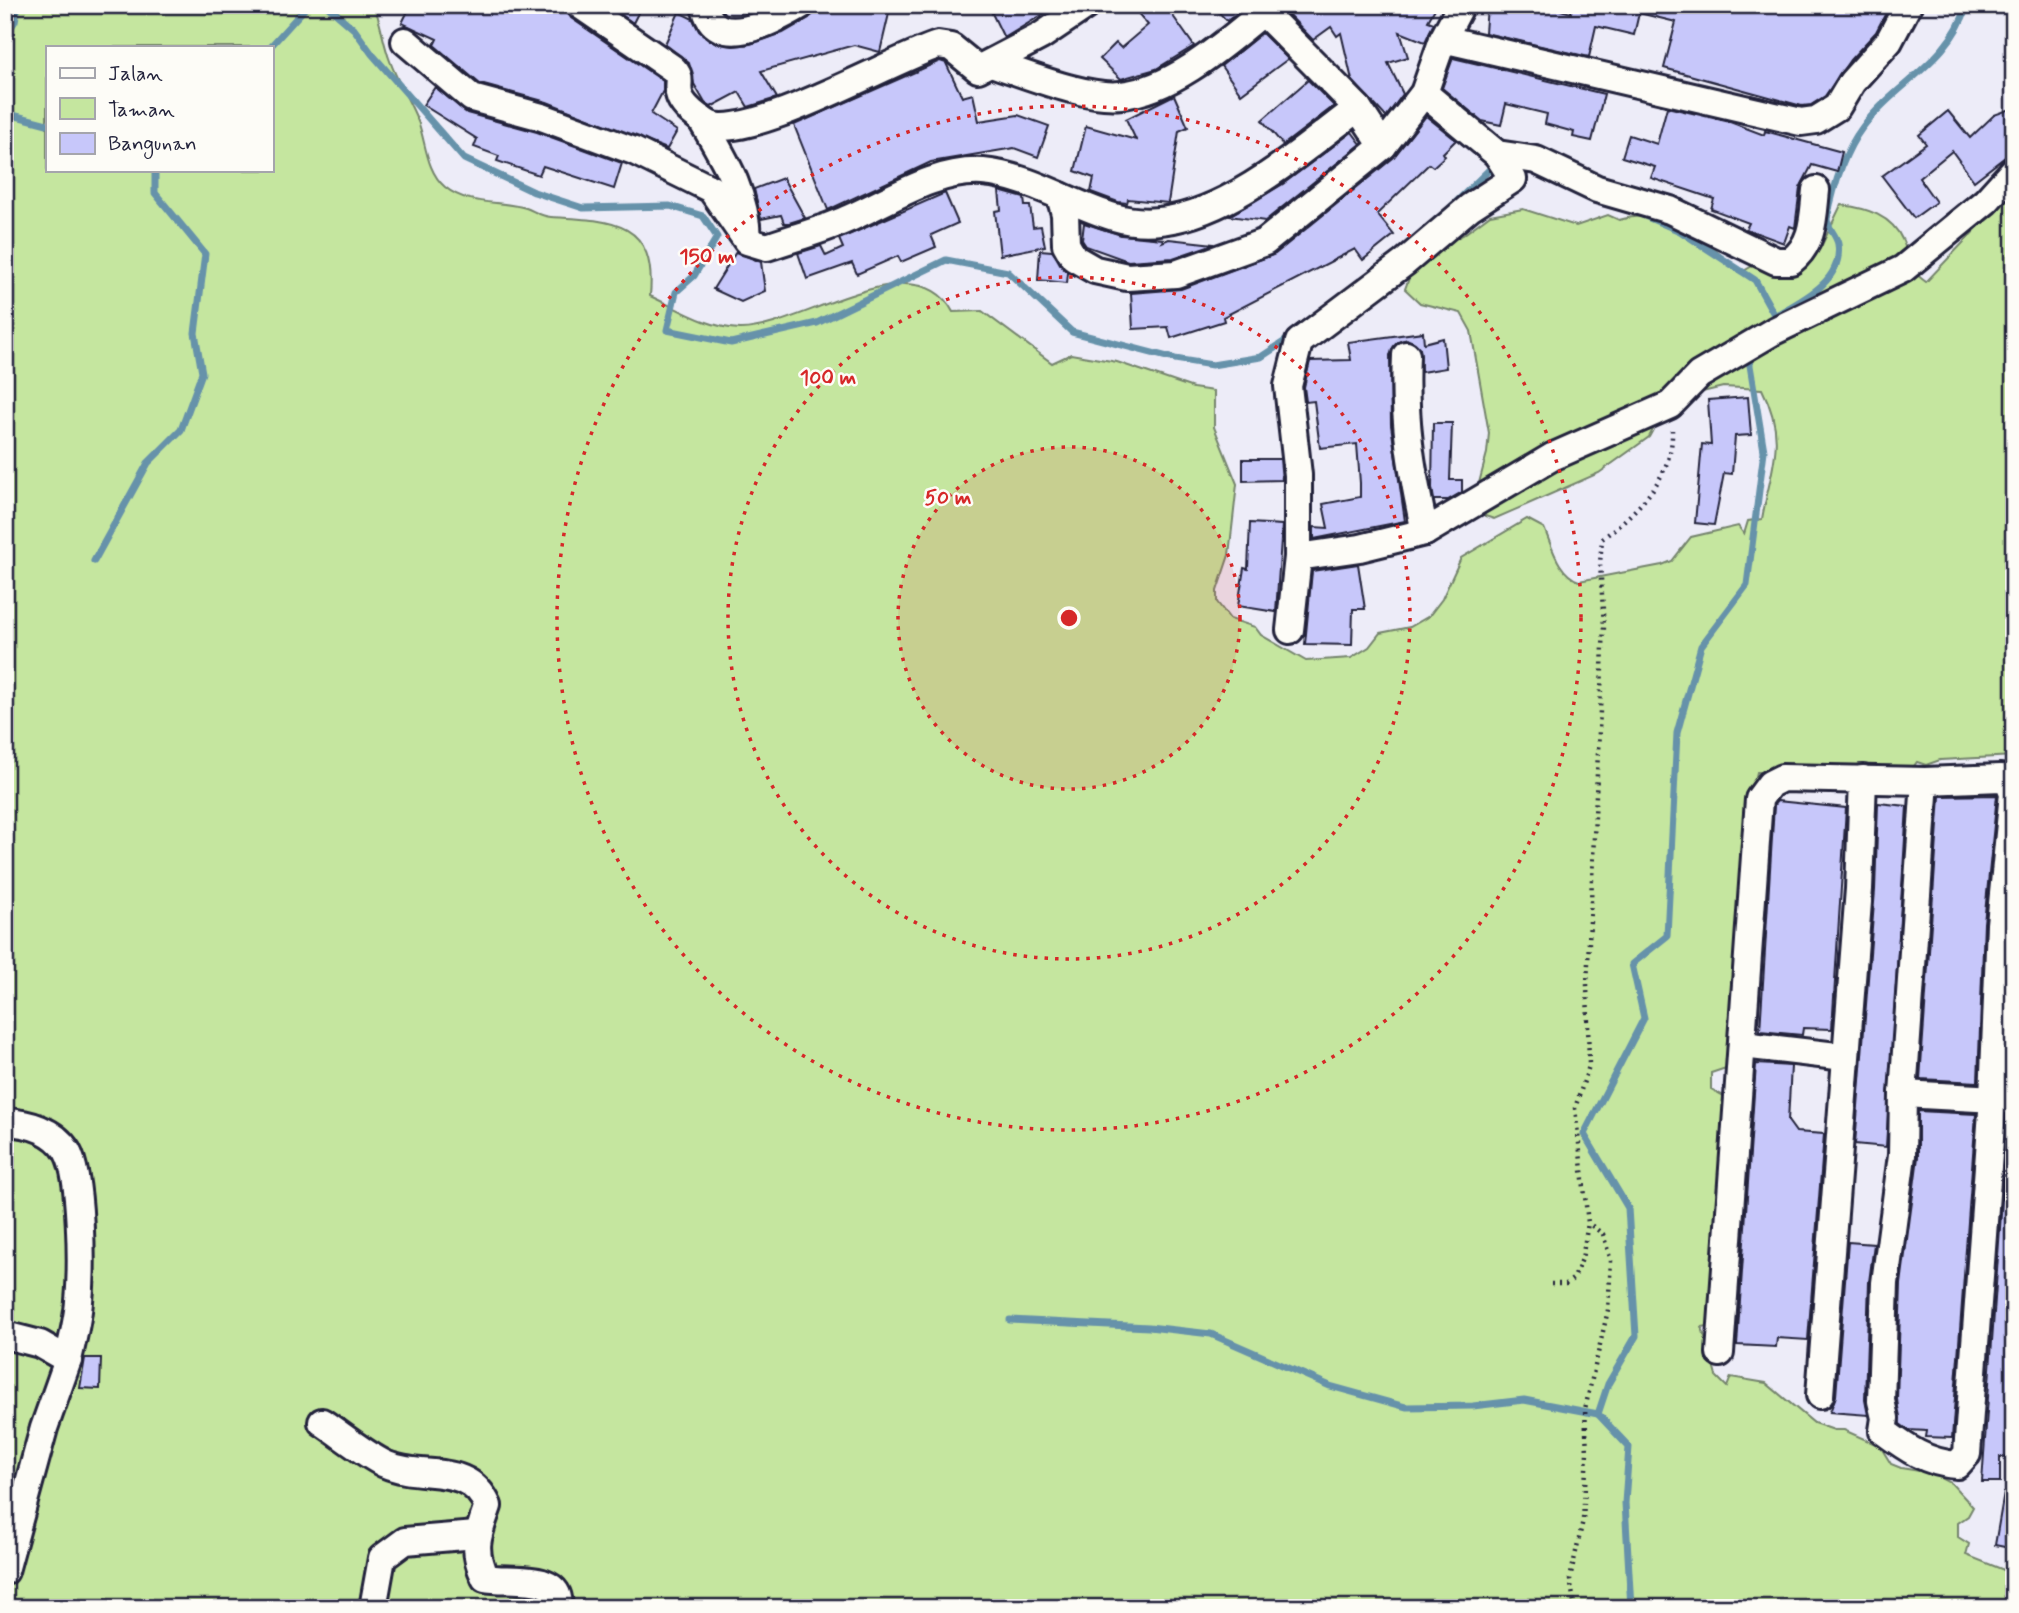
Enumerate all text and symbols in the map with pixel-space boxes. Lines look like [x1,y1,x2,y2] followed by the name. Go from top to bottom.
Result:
[46,46,273,172] legend
[108,60,163,88] text: Jalan
[108,96,175,124] text: Taman
[108,130,197,159] text: Bangunan
[679,243,735,271] text: 150 m
[800,364,856,392] text: 100 m
[925,484,972,512] text: 50 m
[1057,606,1081,630] centre of rings

